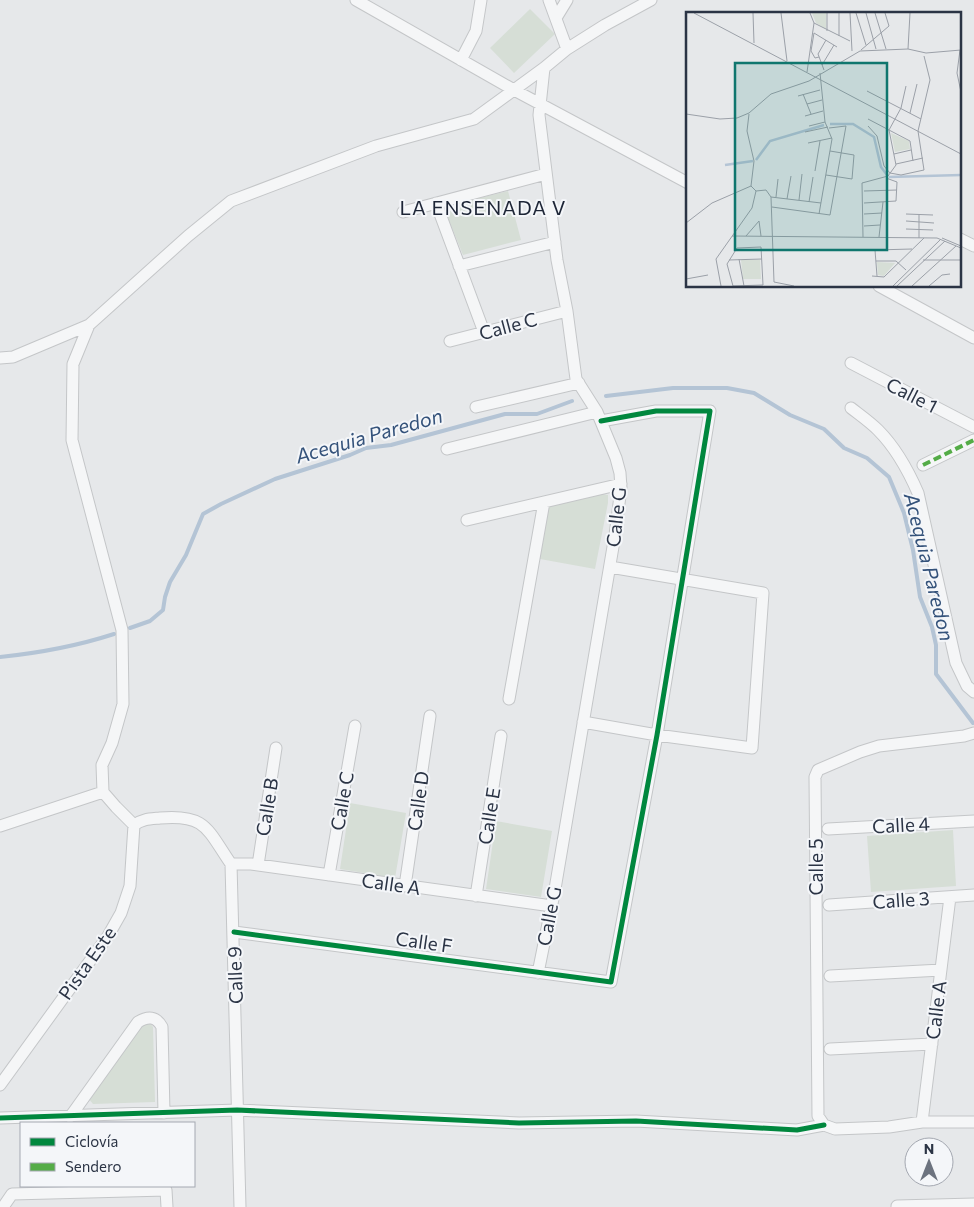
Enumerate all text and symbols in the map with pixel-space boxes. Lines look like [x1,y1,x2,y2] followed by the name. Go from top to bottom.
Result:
[686,12,962,288] inset map
[400,195,567,219] district label: LA ENSENADA V
[476,307,539,344] street label: Calle C
[883,372,942,417] street label: Calle 1
[291,403,445,468] water label: Acequia Paredon
[601,486,630,548] street label: Calle G
[900,489,960,643] water label: Acequia Paredon
[402,769,433,832] street label: Calle D
[325,770,358,832] street label: Calle C
[251,776,282,838] street label: Calle B
[473,786,504,846] street label: Calle E
[872,812,930,837] street label: Calle 4
[804,838,827,896] street label: Calle 5
[360,868,422,899] street label: Calle A
[531,884,566,948] street label: Calle G
[872,886,930,913] street label: Calle 3
[53,922,120,1004] street label: Pista Este
[394,926,454,957] street label: Calle F
[222,946,247,1004] street label: Calle 9
[920,979,951,1041] street label: Calle A
[20,1122,195,1187] legend
[65,1132,118,1150] text: Ciclovía
[904,1137,954,1187] north arrow
[924,1140,934,1157] text: N
[65,1157,122,1175] text: Sendero

